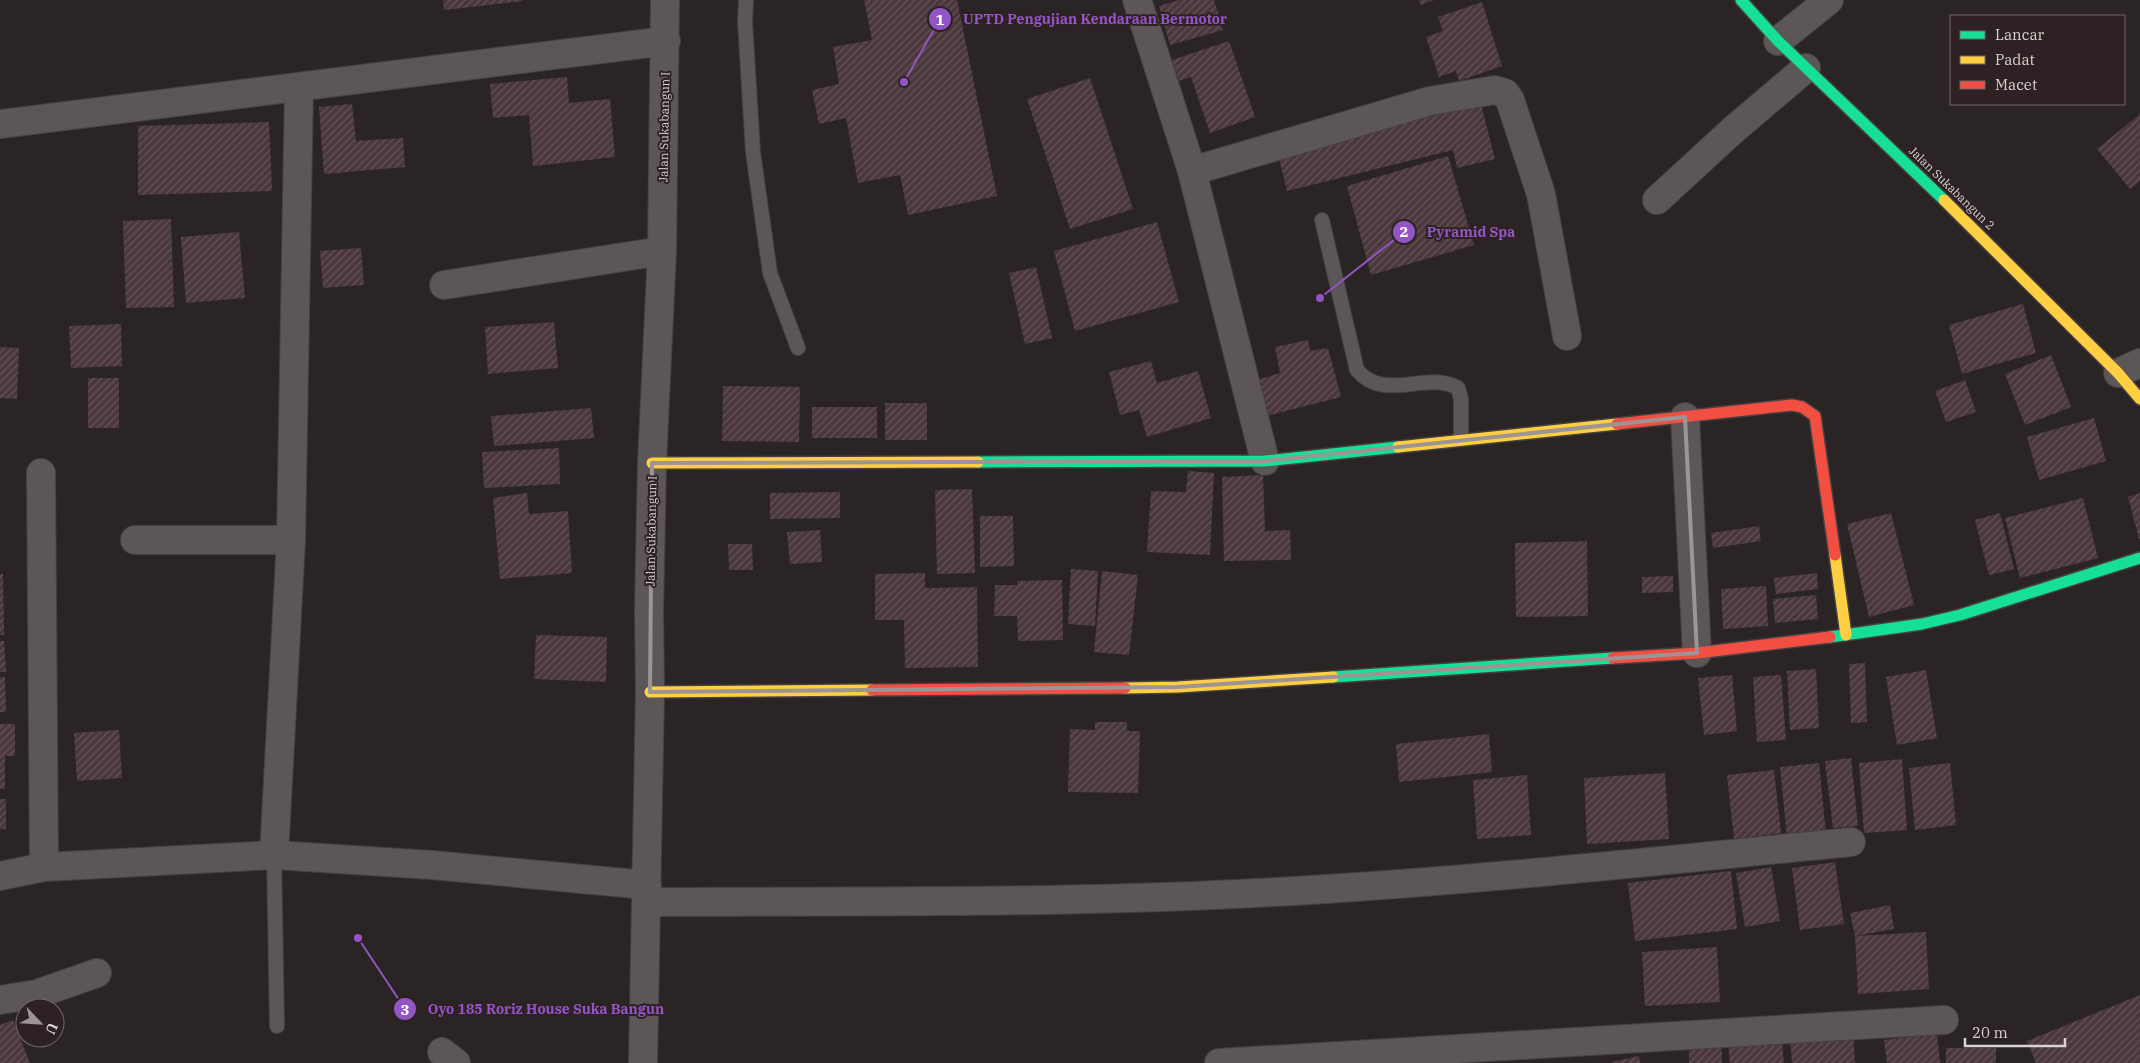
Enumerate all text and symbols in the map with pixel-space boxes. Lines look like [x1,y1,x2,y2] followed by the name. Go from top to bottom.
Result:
[928,5,1236,34] callout: UPTD Pengujian Kendaraan Bermotor
[935,10,945,29] text: 1
[963,10,1227,28] text: UPTD Pengujian Kendaraan Bermotor
[1950,15,2125,105] legend
[1995,25,2045,44] text: Lancar
[1995,50,2035,69] text: Padat
[656,72,672,182] street label: Jalan Sukabangun I
[1995,75,2037,94] text: Macet
[1906,143,1998,233] street label: Jalan Sukabangun 2
[1391,218,1525,247] callout: Pyramid Spa
[1399,222,1409,241] text: 2
[1427,223,1515,241] text: Pyramid Spa
[643,476,659,586] street label: Jalan Sukabangun I
[392,995,674,1024] callout: Oyo 185 Roriz House Suka Bangun
[15,998,65,1048] north arrow
[400,1000,410,1019] text: 3
[428,1000,664,1018] text: Oyo 185 Roriz House Suka Bangun
[1965,1016,2065,1048] scale bar
[41,1020,62,1037] text: U
[1972,1023,2008,1042] text: 20 m

